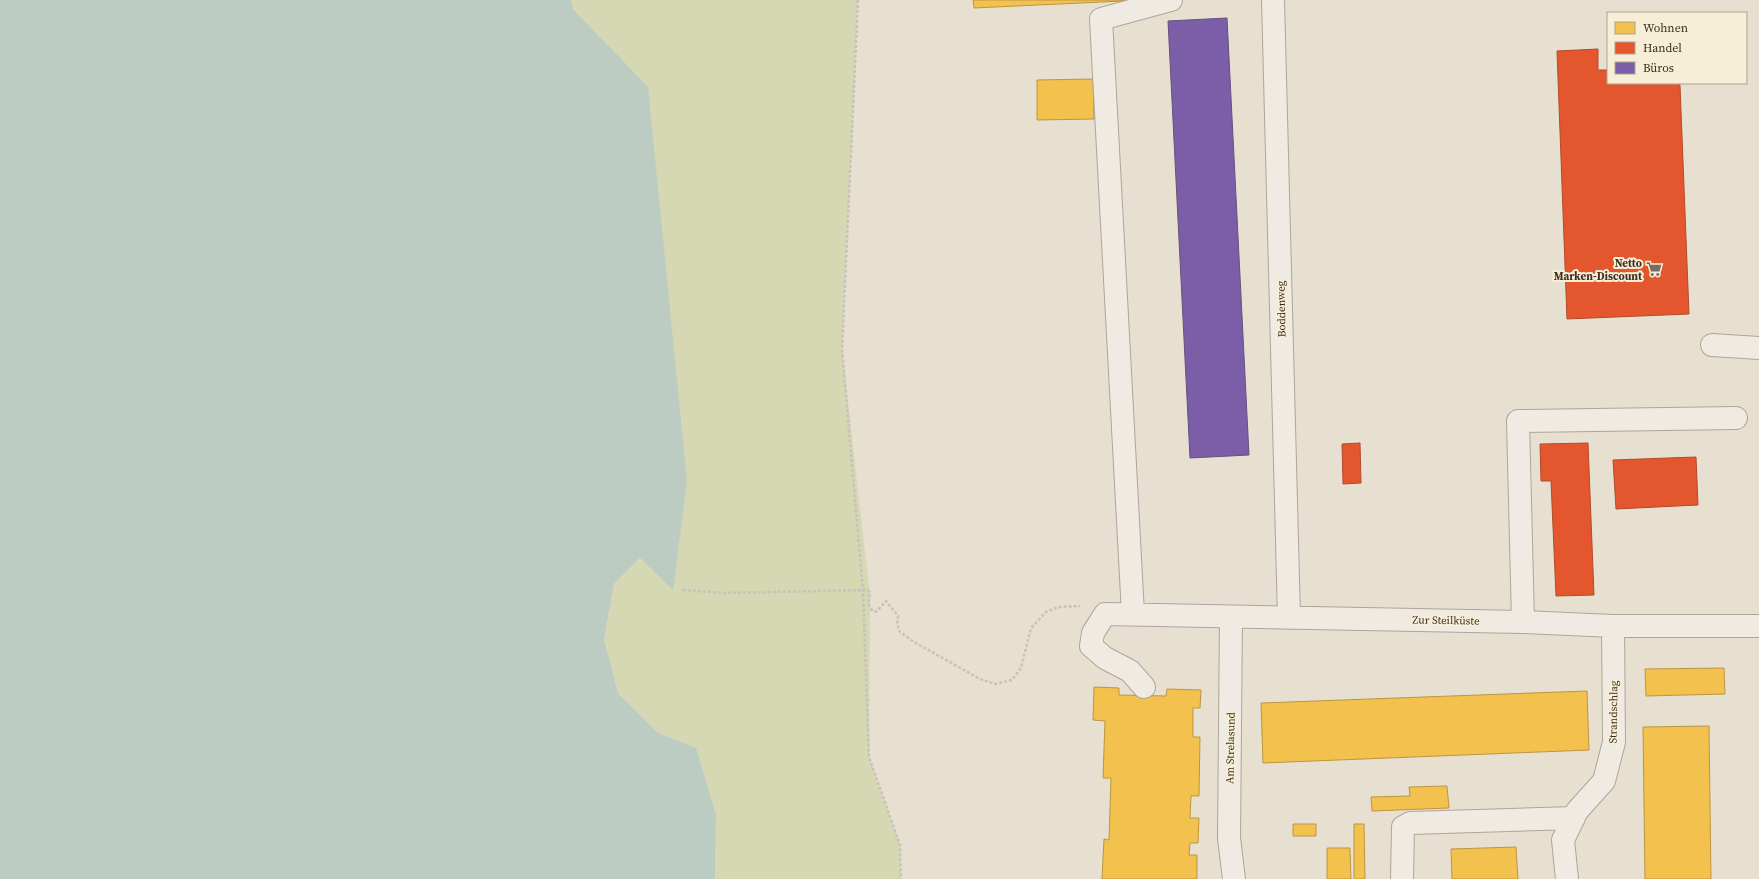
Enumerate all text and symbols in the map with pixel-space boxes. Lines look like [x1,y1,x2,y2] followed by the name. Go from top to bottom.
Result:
[1607,12,1747,84] legend
[1643,20,1688,36] text: Wohnen
[1643,40,1682,56] text: Handel
[1643,60,1674,76] text: Büros
[1554,256,1643,284] place label: Netto Marken-Discount
[1645,260,1663,278] supermarket icon: Netto Marken-Discount
[1273,280,1289,338] street label: Boddenweg
[1412,612,1480,629] street label: Zur Steilküste
[1605,680,1622,744] street label: Strandschlag
[1222,711,1239,784] street label: Am Strelasund

